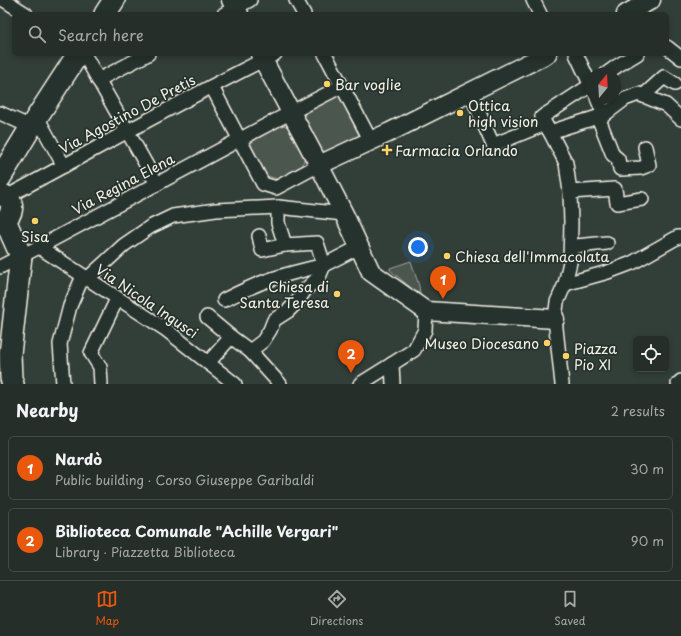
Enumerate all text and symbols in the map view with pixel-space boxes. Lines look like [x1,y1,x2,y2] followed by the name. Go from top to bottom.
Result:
[12,12,669,56] search box
[26,23,48,45] icon: search
[58,23,144,46] text: Search here
[585,68,621,104] north arrow
[55,69,199,159] street label: Via Agostino De Pretis
[335,74,402,95] place label: Bar voglie
[322,79,332,89] marker: Bar voglie
[468,95,538,132] place label: Ottica high vision
[455,108,465,118] marker: Ottica high vision
[395,140,518,161] place label: Farmacia Orlando
[382,145,392,155] marker: Farmacia Orlando
[68,148,178,220] street label: Via Regina Elena
[30,216,40,226] marker: Sisa
[21,226,49,247] place label: Sisa
[408,237,428,257] your location
[455,246,609,267] place label: Chiesa dell'Immacolata
[442,251,452,261] marker: Chiesa dell'Immacolata
[92,259,203,343] street label: Via Nicola Ingusci
[430,266,456,299] pin: 1
[240,276,329,313] place label: Chiesa di Santa Teresa
[332,289,342,299] marker: Chiesa di Santa Teresa
[425,333,539,354] place label: Museo Diocesano
[633,336,669,372] map controls
[633,336,669,372] button: locate
[542,338,552,348] marker: Museo Diocesano
[574,338,617,375] place label: Piazza Pio XI
[338,340,364,373] pin: 2
[561,351,571,361] marker: Piazza Pio XI
[16,397,78,423] text: Nearby
[611,401,665,420] text: 2 results
[55,447,102,470] text: Nardò
[27,459,33,478] text: 1
[630,459,664,478] text: 30 m
[55,470,314,489] text: Public building · Corso Giuseppe Garibaldi
[55,519,338,542] text: Biblioteca Comunale "Achille Vergari"
[25,531,35,550] text: 2
[631,531,664,550] text: 90 m
[55,542,235,561] text: Library · Piazzetta Biblioteca
[95,588,119,629] tab: Map
[310,588,363,629] tab: Directions
[554,588,586,629] tab: Saved

